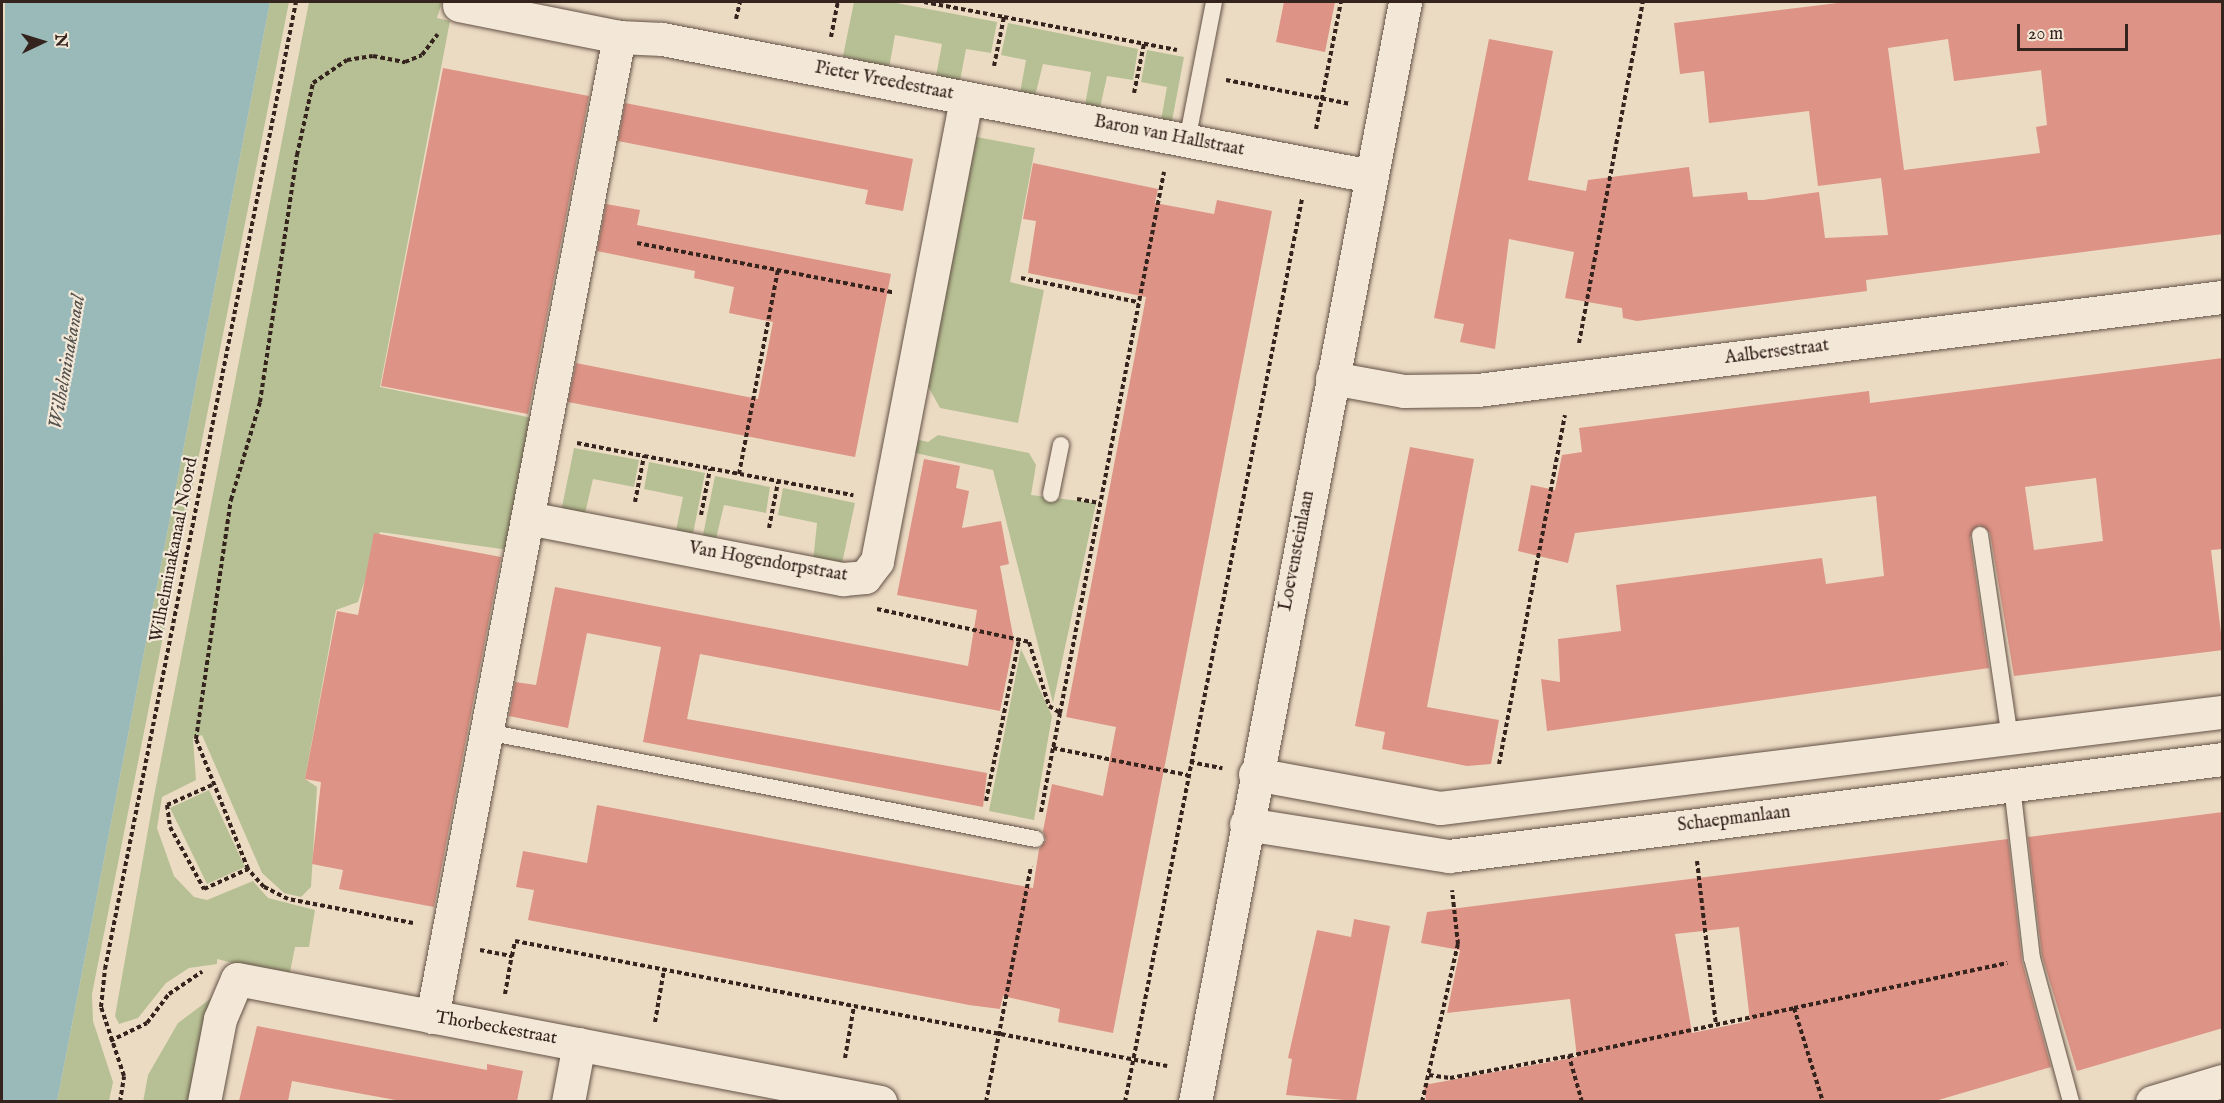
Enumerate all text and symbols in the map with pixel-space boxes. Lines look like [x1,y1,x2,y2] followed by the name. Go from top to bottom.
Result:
[12,12,72,72] north arrow
[2020,12,2131,50] scale bar
[2028,23,2063,46] text: 20 m
[49,33,70,48] text: N
[813,58,955,106] street label: Pieter Vreedestraat
[1092,112,1246,162] street label: Baron van Hallstraat
[43,293,91,431] water label: Wilhelminakanaal
[1724,336,1830,370] street label: Aalbersestraat
[146,456,204,644] street label: Wilhelminakanaal Noord
[1276,489,1320,613] street label: Loevensteinlaan
[687,538,849,588] street label: Van Hogendorpstraat
[1676,802,1792,838] street label: Schaepmanlaan
[433,1008,559,1050] street label: Thorbeckestraat

